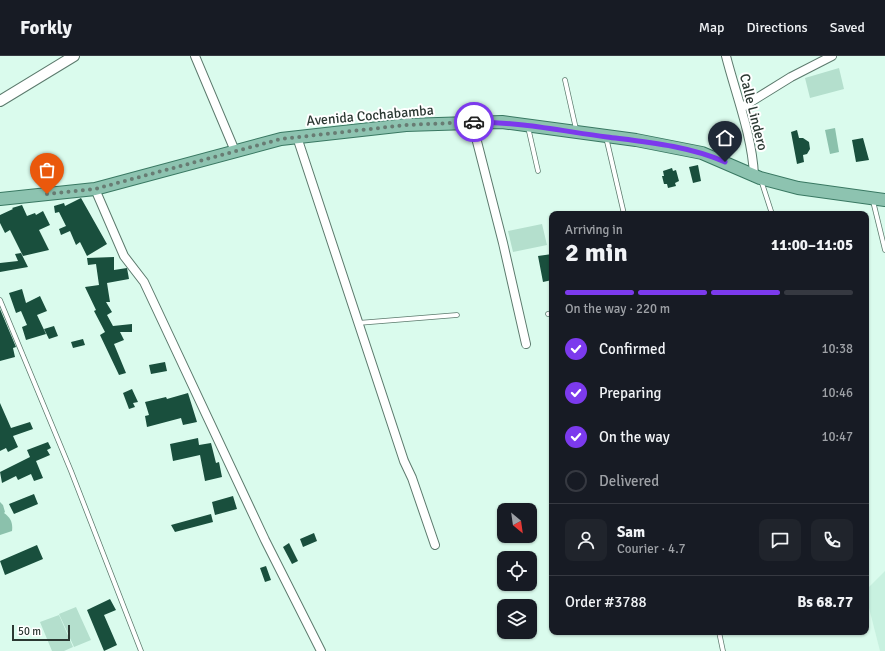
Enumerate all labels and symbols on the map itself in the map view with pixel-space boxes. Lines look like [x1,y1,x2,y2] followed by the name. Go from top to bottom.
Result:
[736,72,771,152] street label: Calle Lindero
[306,101,434,130] street label: Avenida Cochabamba
[454,102,494,142] courier
[708,121,742,162] pin
[30,153,64,194] pin
[497,503,537,543] north arrow
[12,623,70,642] scale bar

